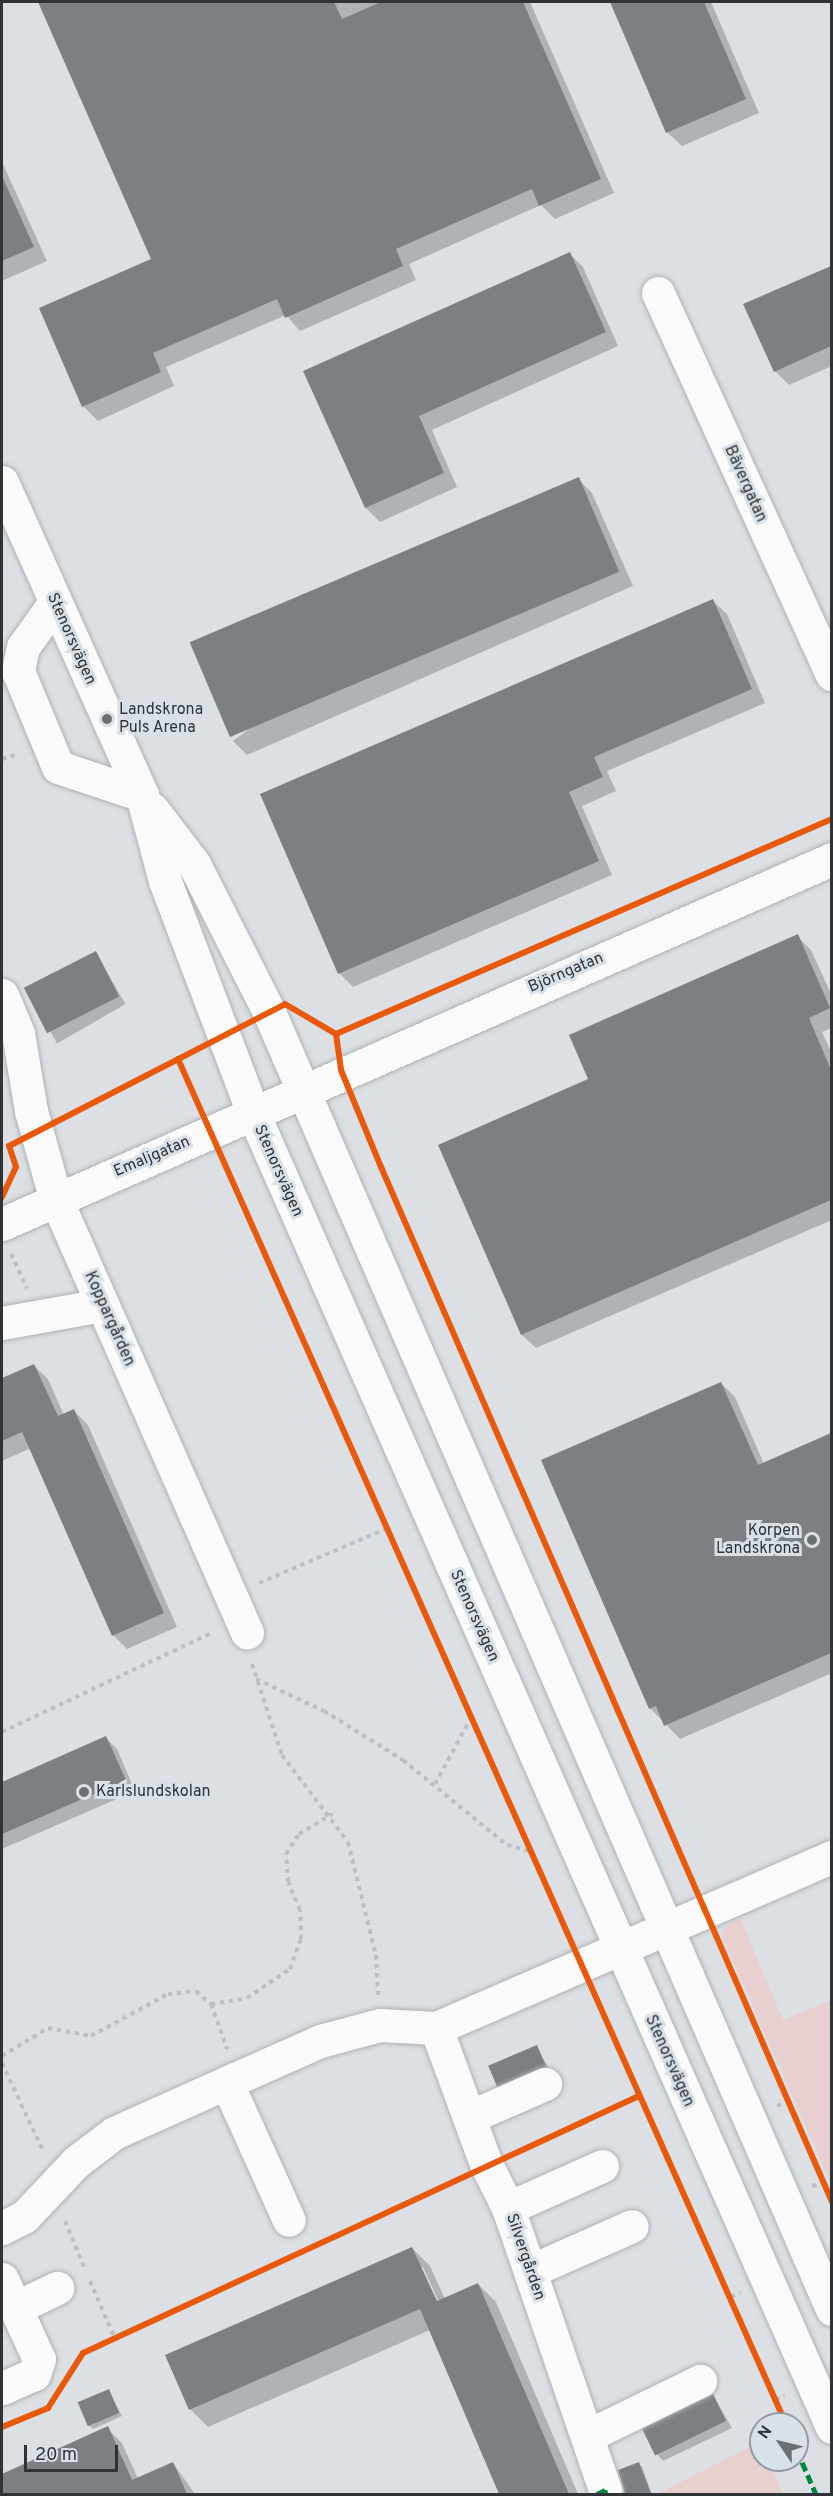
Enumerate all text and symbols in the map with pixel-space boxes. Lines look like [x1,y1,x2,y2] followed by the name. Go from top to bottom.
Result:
[720,443,770,525] street label: Bävergatan
[42,590,100,688] street label: Stenorsvägen
[119,700,203,738] place label: Landskrona Puls Arena
[100,712,114,726] marker: Landskrona Puls Arena
[526,949,606,997] street label: Björngatan
[249,1122,307,1220] street label: Stenorsvägen
[111,1132,193,1182] street label: Emaljgatan
[80,1269,138,1369] street label: Koppargården
[716,1521,800,1559] place label: Korpen Landskrona
[805,1533,819,1547] marker: Korpen Landskrona
[445,1567,503,1665] street label: Stenorsvägen
[96,1782,211,1802] place label: Karlslundskolan
[77,1785,91,1799] marker: Karlslundskolan
[640,2012,698,2110] street label: Stenorsvägen
[501,2211,549,2303] street label: Silvergården
[749,2412,809,2472] north arrow
[754,2422,777,2443] text: N
[27,2433,122,2471] scale bar
[35,2444,77,2467] text: 20 m

